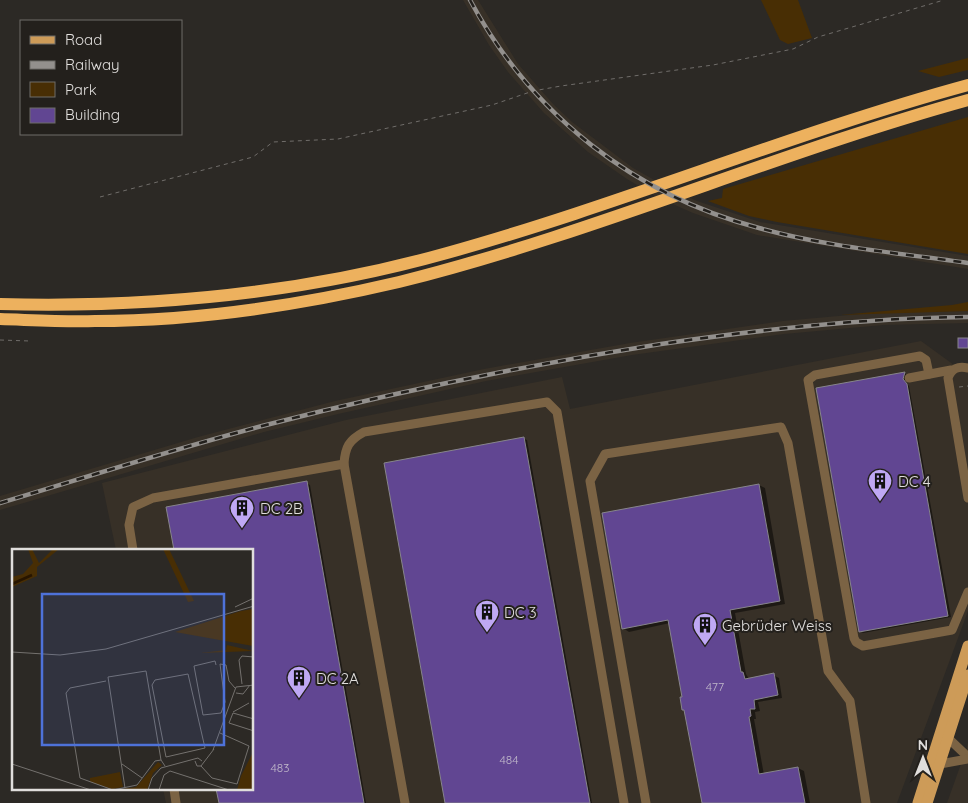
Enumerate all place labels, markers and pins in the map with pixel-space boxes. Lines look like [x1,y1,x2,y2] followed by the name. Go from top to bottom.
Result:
[867,468,893,502] building icon: DC 4
[898,472,931,491] place label: DC 4
[229,495,255,529] building icon: DC 2B
[260,499,303,518] place label: DC 2B
[474,599,500,633] building icon: DC 3
[504,603,537,622] place label: DC 3
[692,612,718,646] building icon: Gebrüder Weiss
[722,616,832,635] place label: Gebrüder Weiss
[286,665,312,699] building icon: DC 2A
[316,669,359,688] place label: DC 2A

